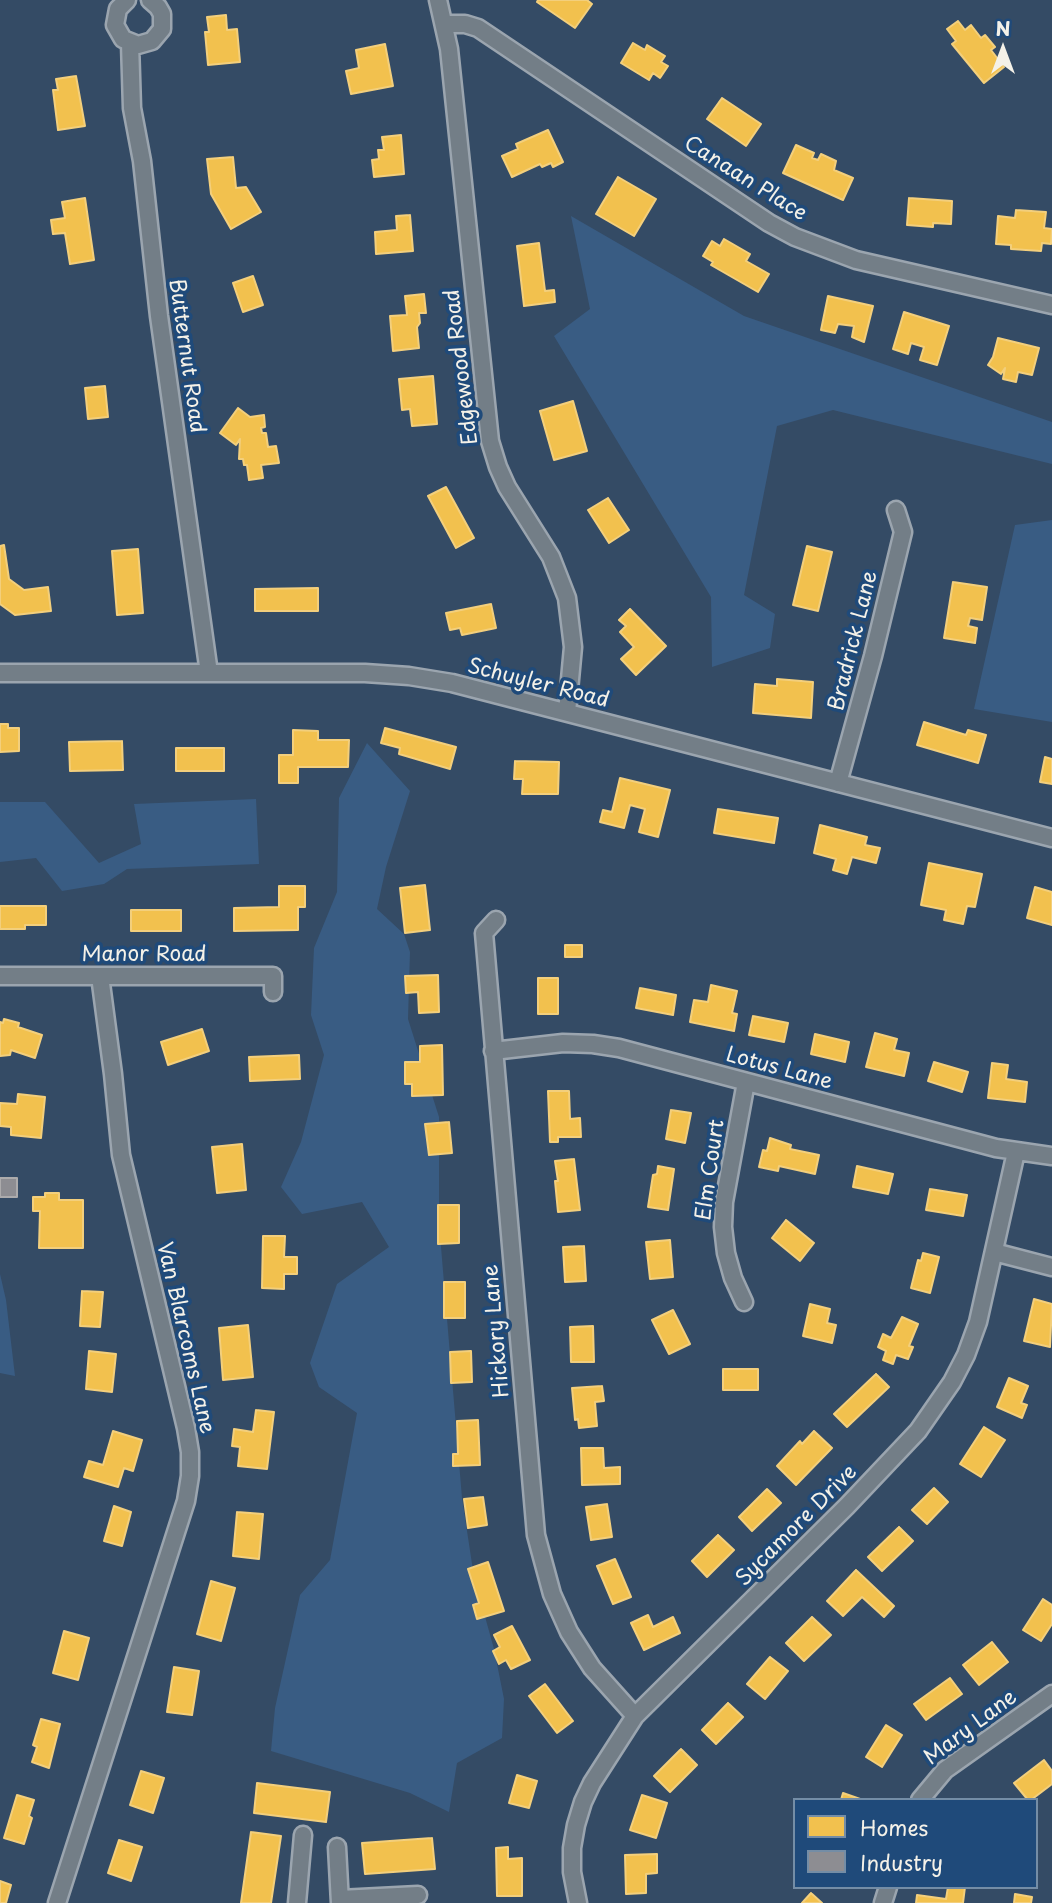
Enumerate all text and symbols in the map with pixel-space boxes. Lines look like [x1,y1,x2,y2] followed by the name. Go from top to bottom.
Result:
[968,14,1038,84] north arrow
[995,14,1011,42] text: N
[679,131,811,227] street label: Canaan Place
[163,277,209,435] street label: Butternut Road
[440,288,484,446] street label: Edgewood Road
[824,568,884,714] street label: Bradrick Lane
[465,654,611,714] street label: Schuyler Road
[82,942,206,968] street label: Manor Road
[723,1043,835,1095] street label: Lotus Lane
[691,1118,731,1222] street label: Elm Court
[151,1240,219,1436] street label: Van Blarcoms Lane
[479,1263,515,1399] street label: Hickory Lane
[731,1460,863,1592] street label: Sycamore Drive
[920,1685,1022,1771] street label: Mary Lane
[793,1798,1038,1889] legend
[860,1811,928,1843] text: Homes
[860,1846,943,1878] text: Industry

